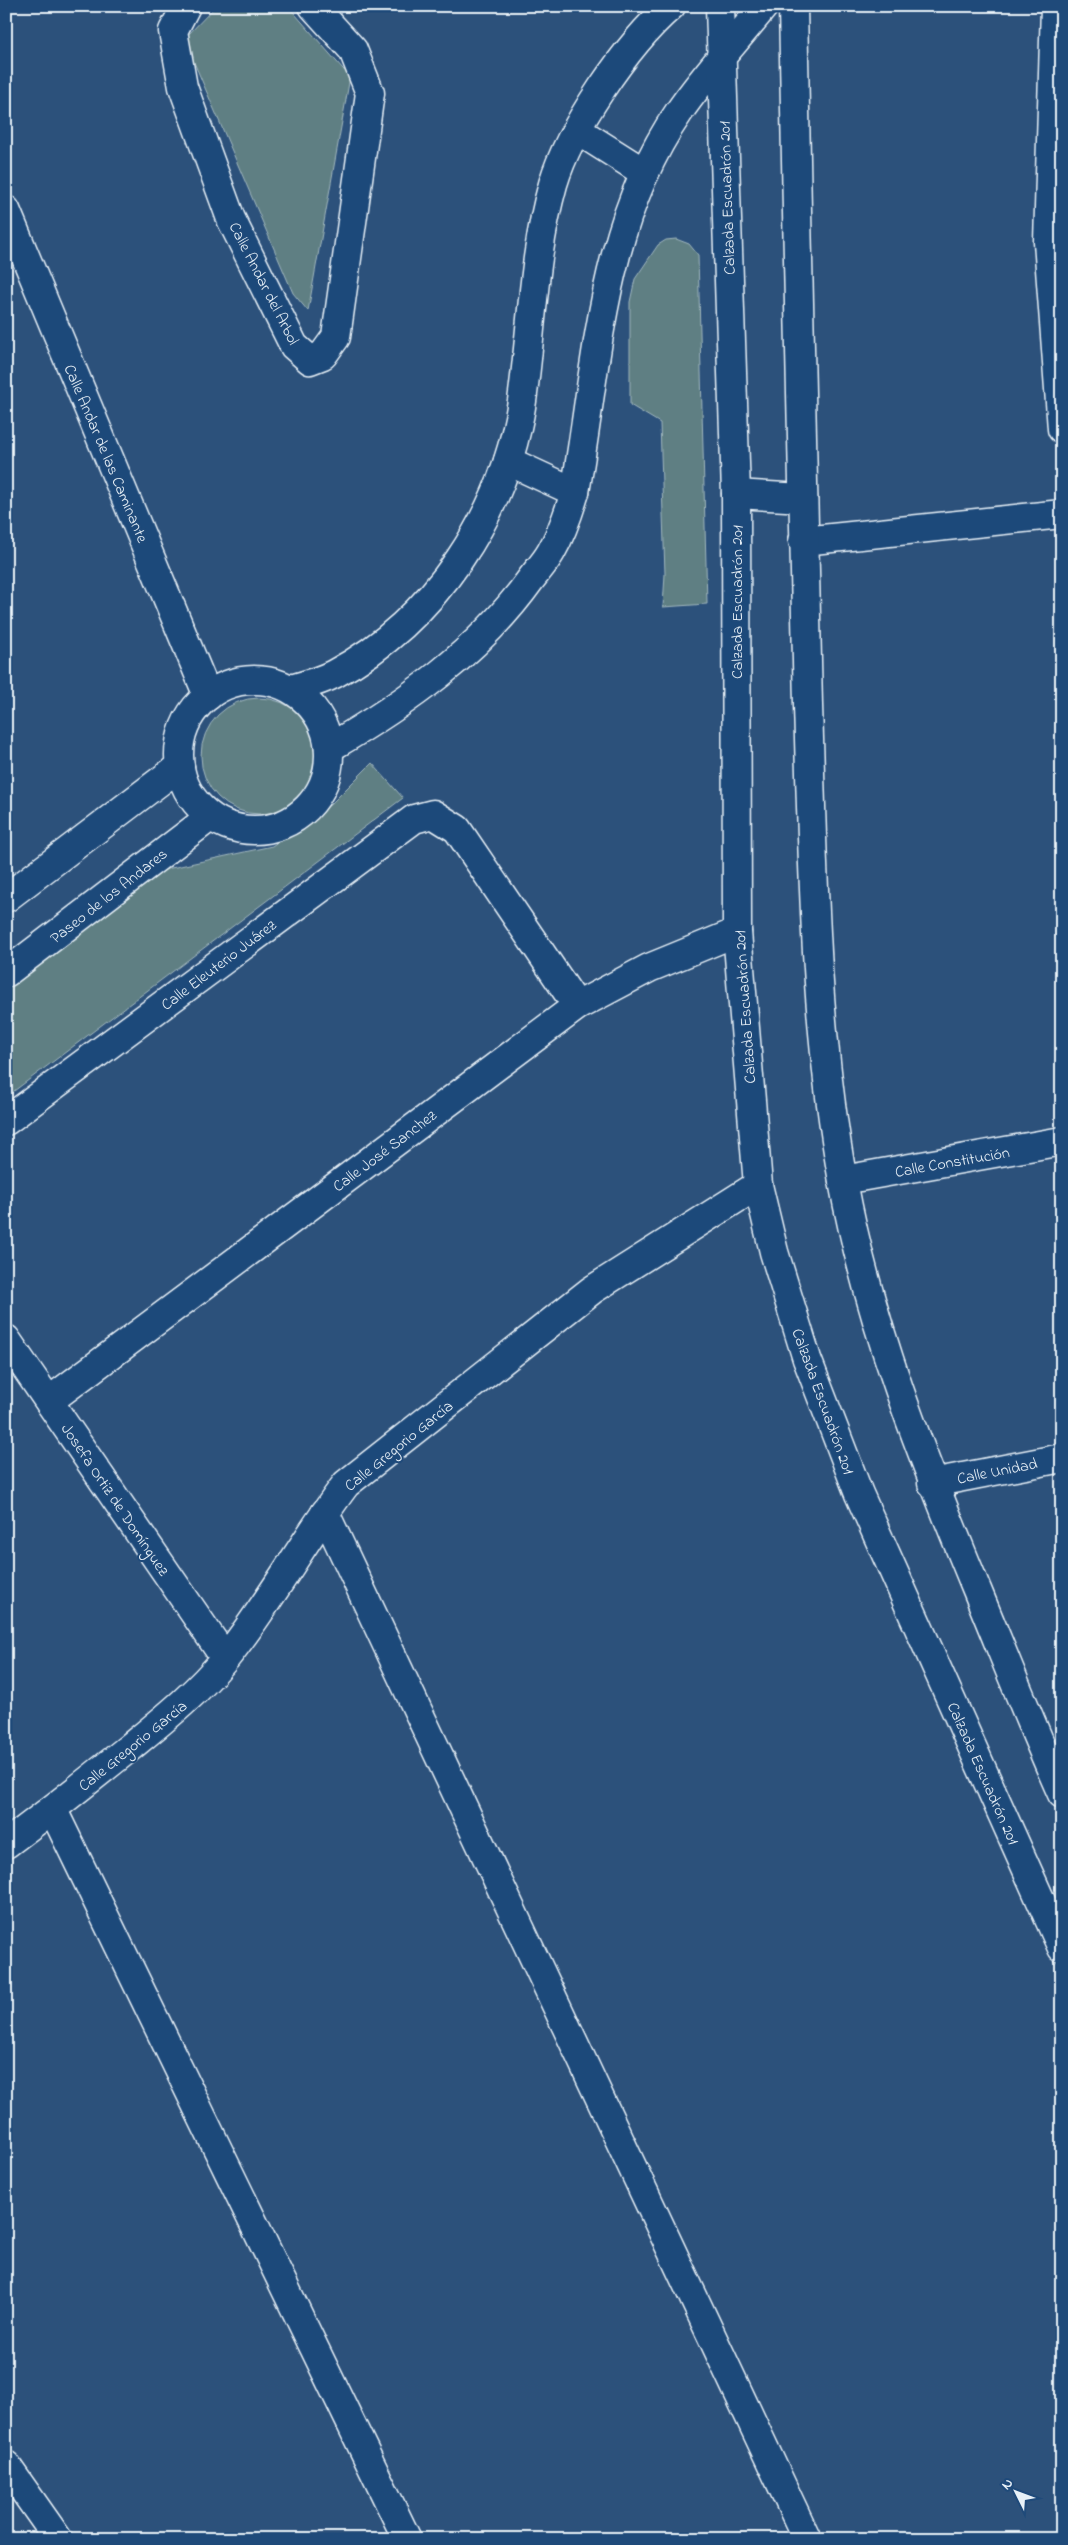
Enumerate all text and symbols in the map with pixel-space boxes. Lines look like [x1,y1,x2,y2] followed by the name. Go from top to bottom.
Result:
[713,121,743,275] street label: Calzada Escuadrón 201
[222,218,305,350] street label: Calle Andar del Arbol
[57,361,154,547] street label: Calle Andar de las Caminante
[726,525,750,679] street label: Calzada Escuadrón 201
[45,843,173,950] street label: Paseo de los Andares
[156,914,282,1017] street label: Calle Eleuterio Juárez
[729,929,763,1084] street label: Calzada Escuadrón 201
[328,1104,442,1199] street label: Calle José Sanchez
[893,1141,1012,1185] street label: Calle Constitución
[785,1325,860,1478] street label: Calzada Escuadrón 201
[340,1395,459,1498] street label: Calle Gregorio García
[54,1419,175,1581] street label: Josefa Ortiz de Domínguez
[955,1452,1040,1492] street label: Calle Unidad
[74,1695,193,1798] street label: Calle Gregorio García
[940,1699,1024,1849] street label: Calzada Escuadrón 201
[990,2468,1040,2518] north arrow
[996,2474,1018,2495] text: N

